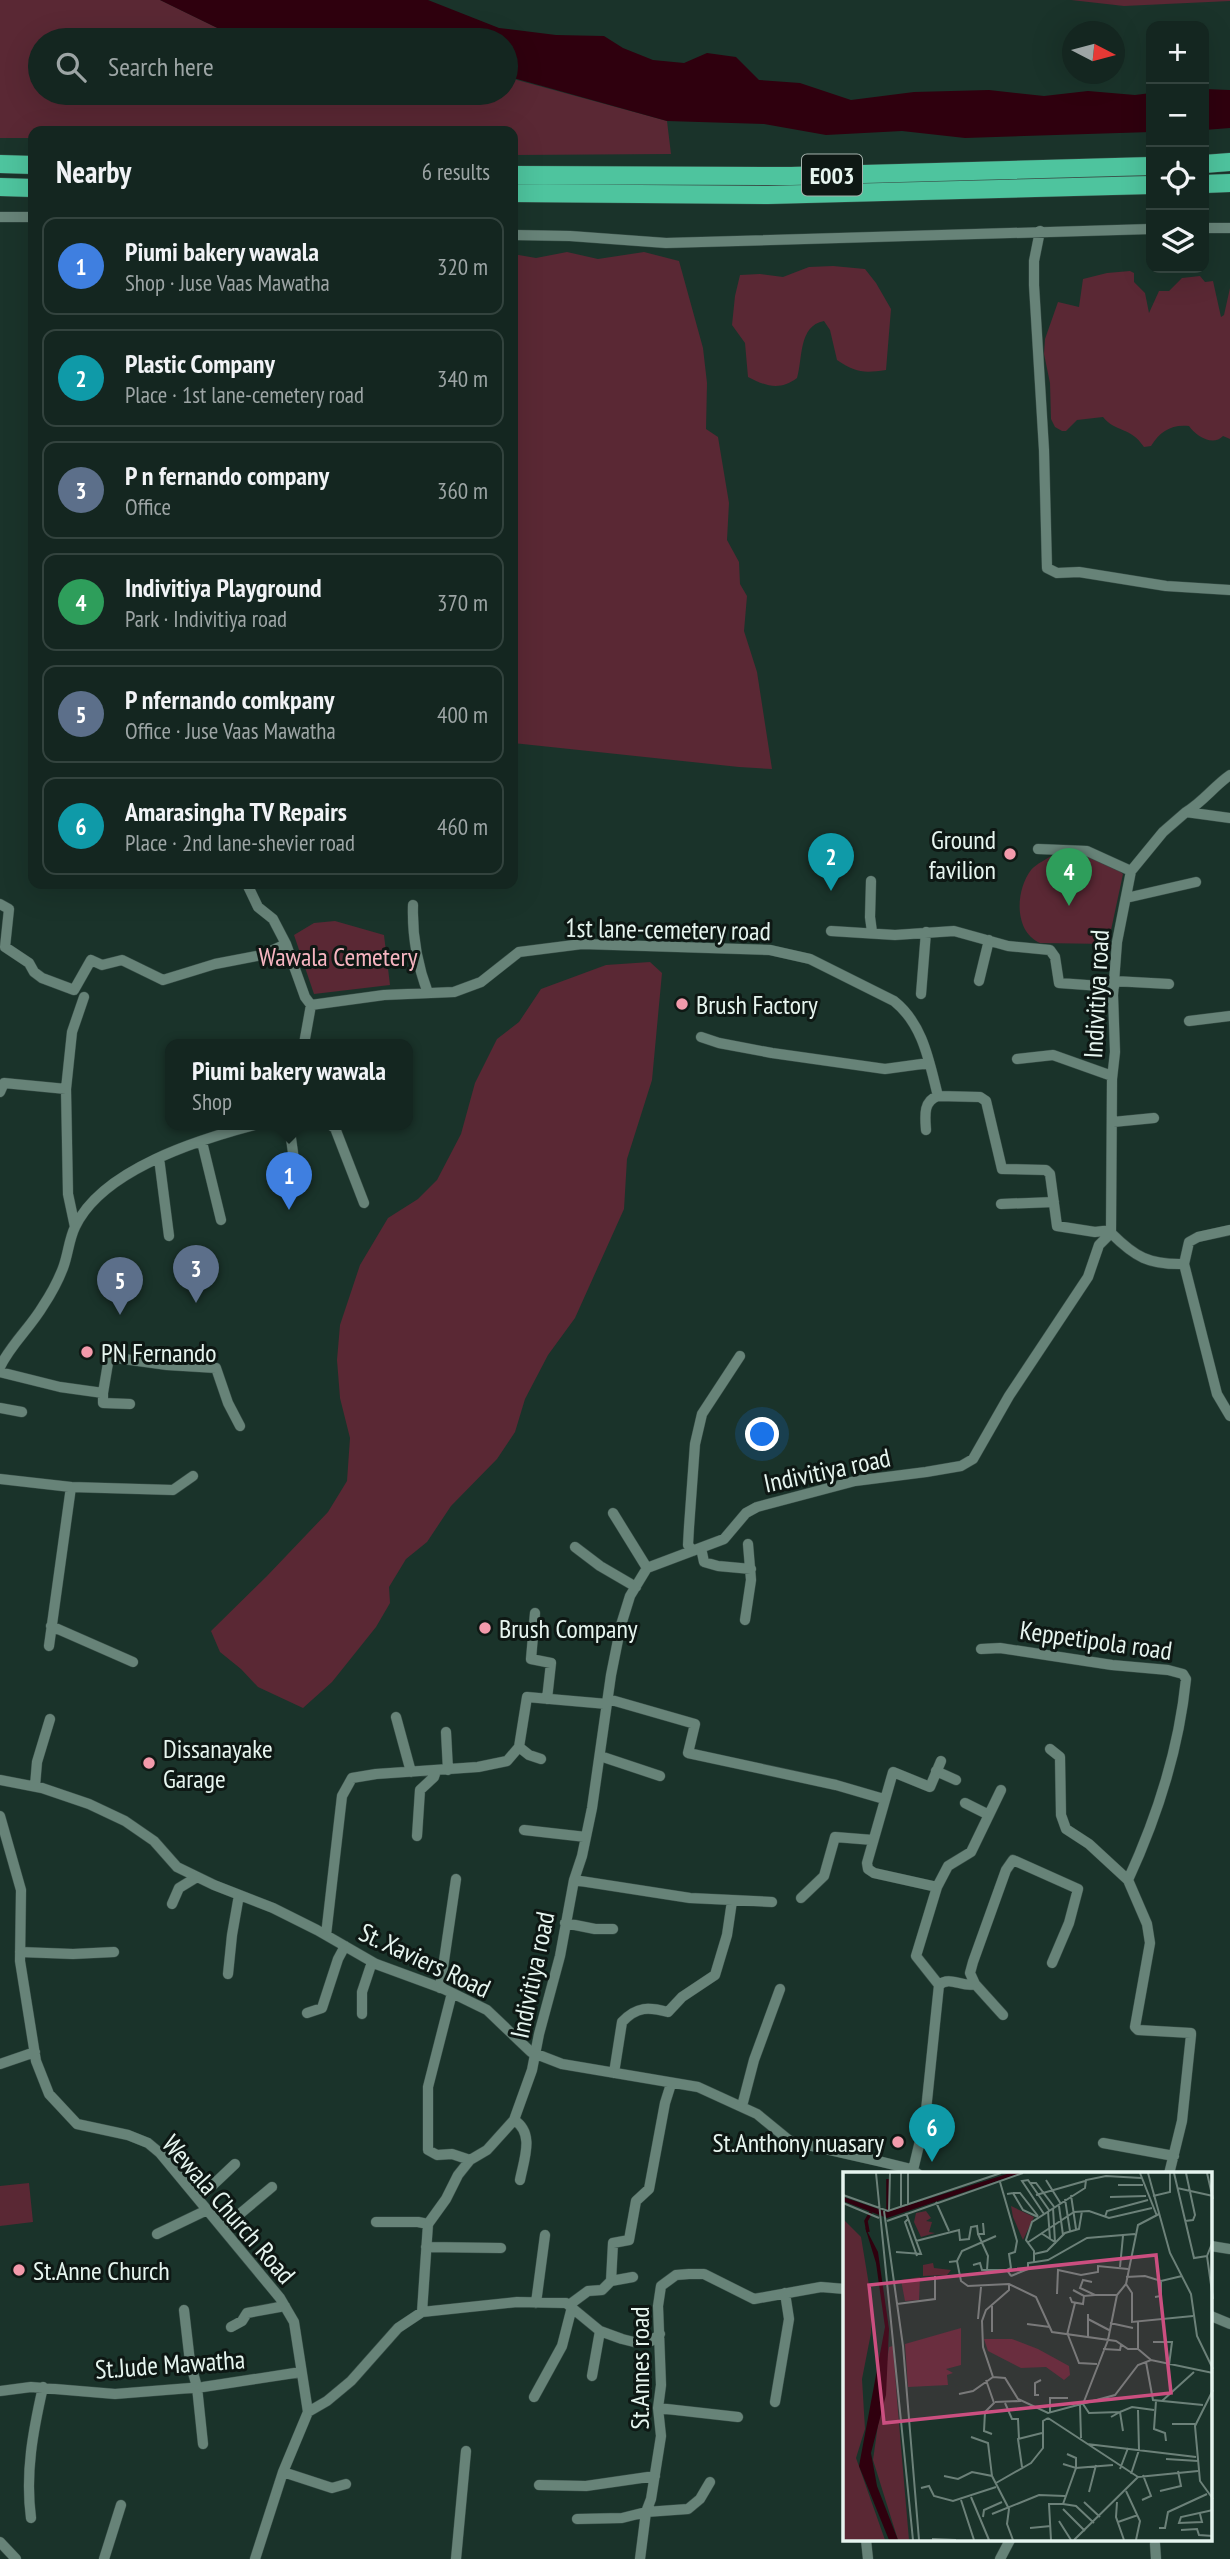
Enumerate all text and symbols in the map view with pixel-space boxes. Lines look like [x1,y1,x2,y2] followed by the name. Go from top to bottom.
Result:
[1062,21,1125,84] north arrow
[1146,21,1209,273] map controls
[1146,21,1209,84] button: +
[28,28,518,105] search box
[52,48,90,86] icon: search
[108,50,214,83] text: Search here
[1146,84,1209,147] button: −
[1146,147,1209,210] button: locate
[56,152,131,191] text: Nearby
[802,154,862,196] road number: E003
[422,157,490,186] text: 6 results
[1146,210,1209,273] button: layers
[125,235,319,268] text: Piumi bakery wawala
[76,252,87,281] text: 1
[437,252,488,281] text: 320 m
[125,268,330,297] text: Shop · Juse Vaas Mawatha
[125,347,275,380] text: Plastic Company
[76,364,87,393] text: 2
[437,364,488,393] text: 340 m
[125,380,364,409] text: Place · 1st lane-cemetery road
[125,459,329,492] text: P n fernando company
[76,476,87,505] text: 3
[437,476,488,505] text: 360 m
[125,492,171,521] text: Office
[125,571,322,604] text: Indivitiya Playground
[76,588,87,617] text: 4
[437,588,488,617] text: 370 m
[125,604,287,633] text: Park · Indivitiya road
[125,683,335,716] text: P nfernando comkpany
[76,700,87,729] text: 5
[437,700,488,729] text: 400 m
[125,716,336,745] text: Office · Juse Vaas Mawatha
[125,795,347,828] text: Amarasingha TV Repairs
[76,812,87,841] text: 6
[437,812,488,841] text: 460 m
[929,823,996,886] place label: Ground favilion
[125,828,355,857] text: Place · 2nd lane-shevier road
[808,833,854,891] pin: 2
[1002,846,1018,862] marker: Ground favilion
[1046,848,1092,906] pin: 4
[565,911,771,947] street label: 1st lane-cemetery road
[1076,929,1116,1059] street label: Indivitiya road
[259,940,418,973] park label: Wawala Cemetery
[696,988,818,1021] place label: Brush Factory
[674,996,690,1012] marker: Brush Factory
[165,1039,413,1130] popup
[192,1054,386,1087] text: Piumi bakery wawala
[192,1087,232,1116] text: Shop
[266,1152,312,1210] pin: 1
[173,1245,219,1303] pin: 3
[97,1257,143,1315] pin: 5
[101,1336,217,1369] place label: PN Fernando
[79,1344,95,1360] marker: PN Fernando
[745,1417,779,1451] your location
[761,1440,893,1500] street label: Indivitiya road
[499,1612,638,1645] place label: Brush Company
[1018,1613,1174,1667] street label: Keppetipola road
[477,1620,493,1636] marker: Brush Company
[163,1732,273,1795] place label: Dissanayake Garage
[141,1755,157,1771] marker: Dissanayake Garage
[502,1909,562,2041] street label: Indivitiya road
[354,1915,496,2005] street label: St. Xaviers Road
[909,2104,955,2162] pin: 6
[712,2126,884,2159] place label: St.Anthony nuasary
[155,2128,303,2290] street label: Wewala Church Road
[890,2134,906,2150] marker: St.Anthony nuasary
[843,2172,1212,2542] inset map
[33,2254,170,2287] place label: St.Anne Church
[11,2262,27,2278] marker: St.Anne Church
[623,2306,656,2430] street label: St.Annes road
[94,2342,246,2386] street label: St.Jude Mawatha

